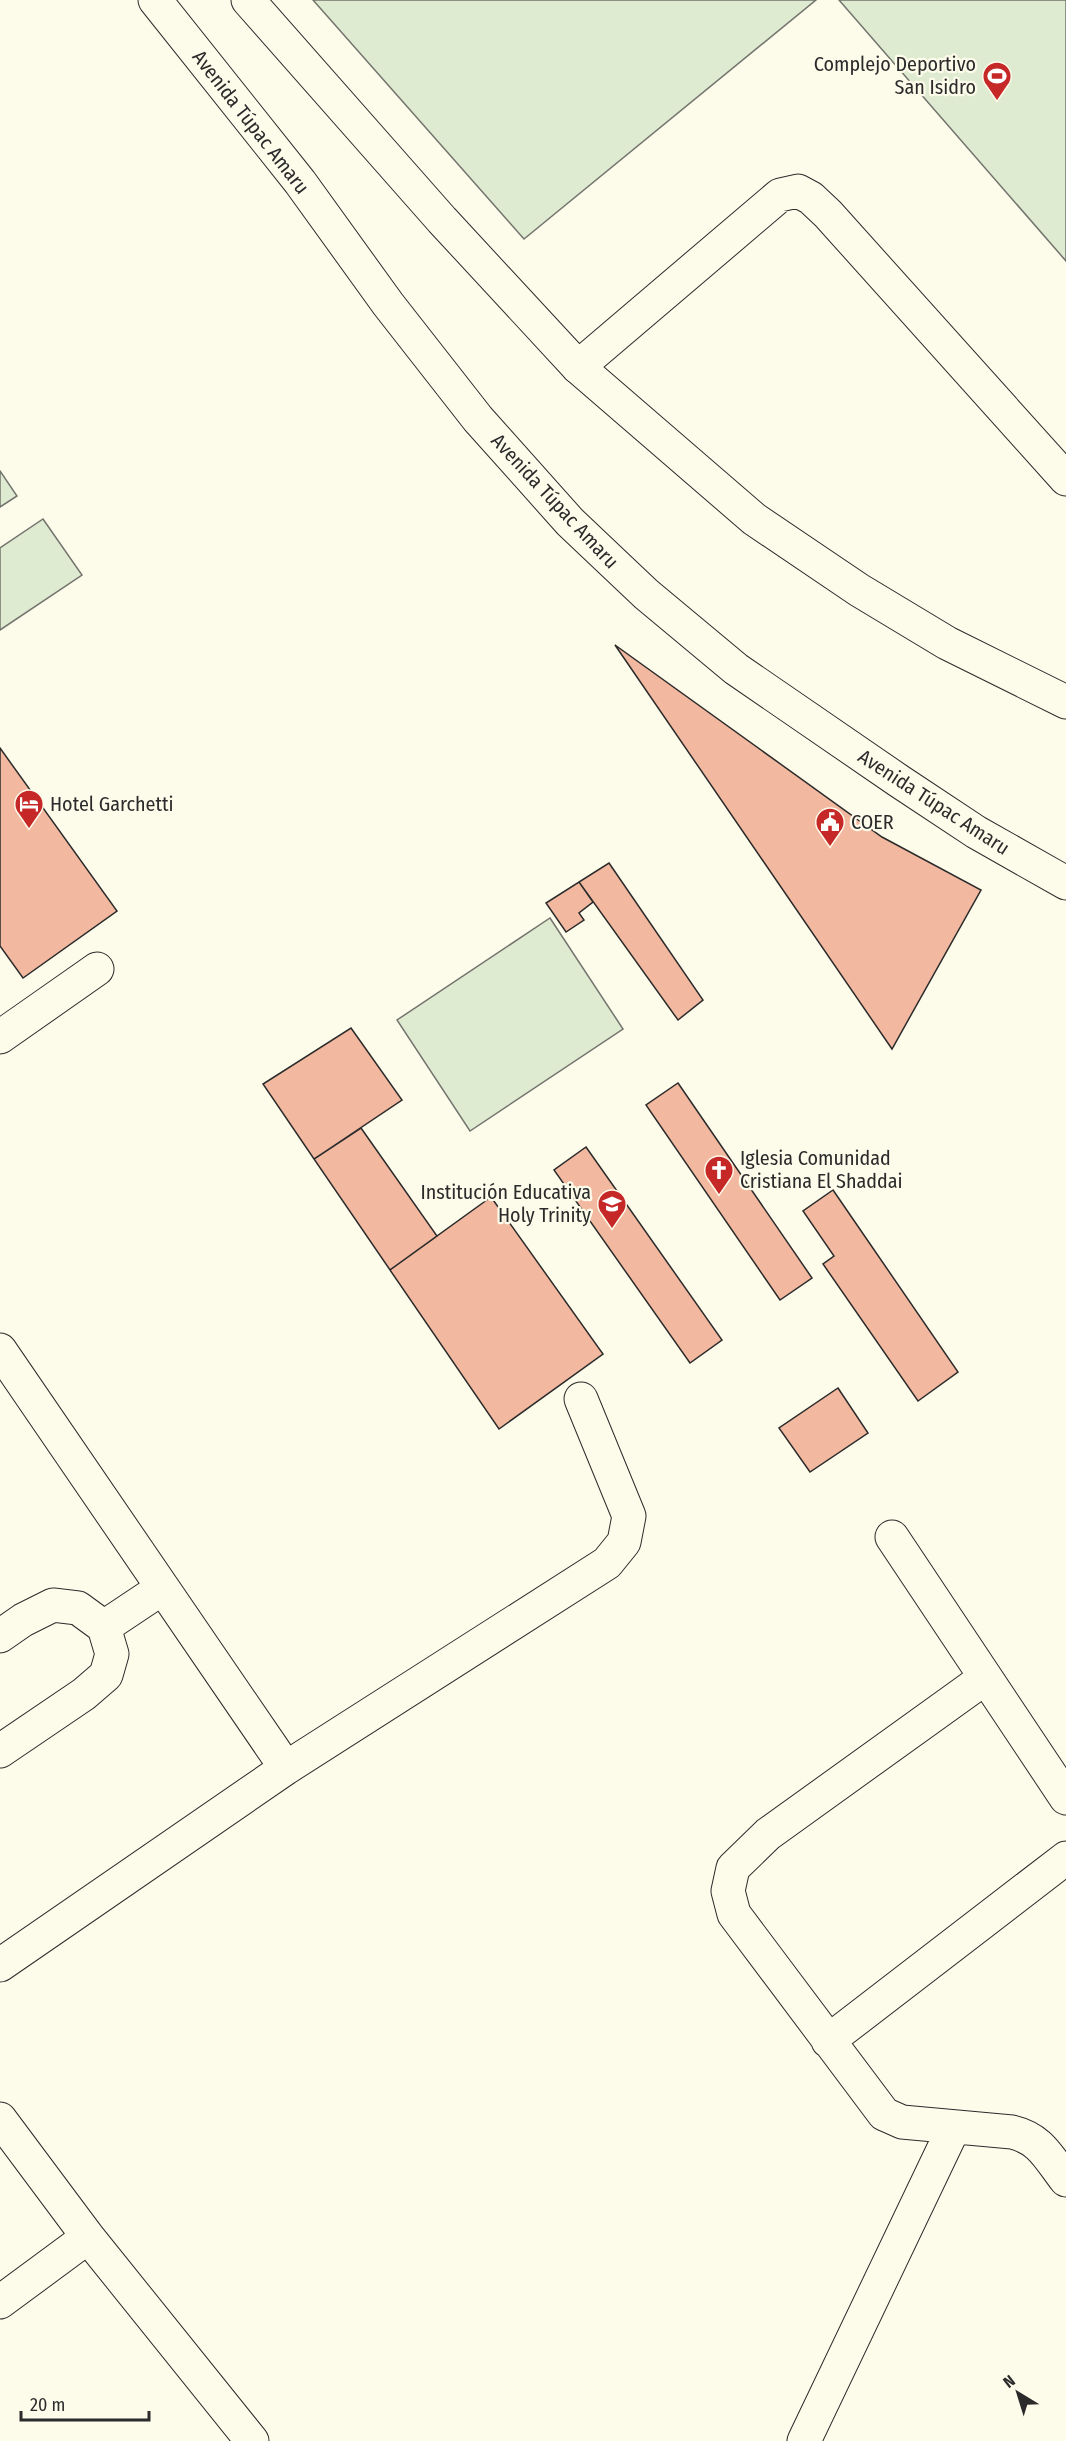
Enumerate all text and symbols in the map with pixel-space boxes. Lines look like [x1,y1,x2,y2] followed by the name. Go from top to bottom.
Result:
[187,45,315,199] street label: Avenida Túpac Amaru
[814,52,976,99] place label: Complejo Deportivo San Isidro
[981,60,1013,102] sports icon: Complejo Deportivo San Isidro
[486,429,624,573] street label: Avenida Túpac Amaru
[854,744,1014,860] street label: Avenida Túpac Amaru
[13,788,45,830] hotel icon: Hotel Garchetti
[50,792,174,816] place label: Hotel Garchetti
[814,806,846,848] public building icon: COER
[851,810,894,834] place label: COER
[740,1146,903,1193] place label: Iglesia Comunidad Cristiana El Shaddai
[703,1154,735,1196] church icon: Iglesia Comunidad Cristiana El Shaddai
[420,1180,591,1227] place label: Institución Educativa Holy Trinity
[596,1188,628,1230] school or university icon: Institución Educativa Holy Trinity
[988,2363,1048,2423] north arrow
[999,2371,1019,2392] text: N
[21,2384,148,2422] scale bar
[30,2394,65,2416] text: 20 m

